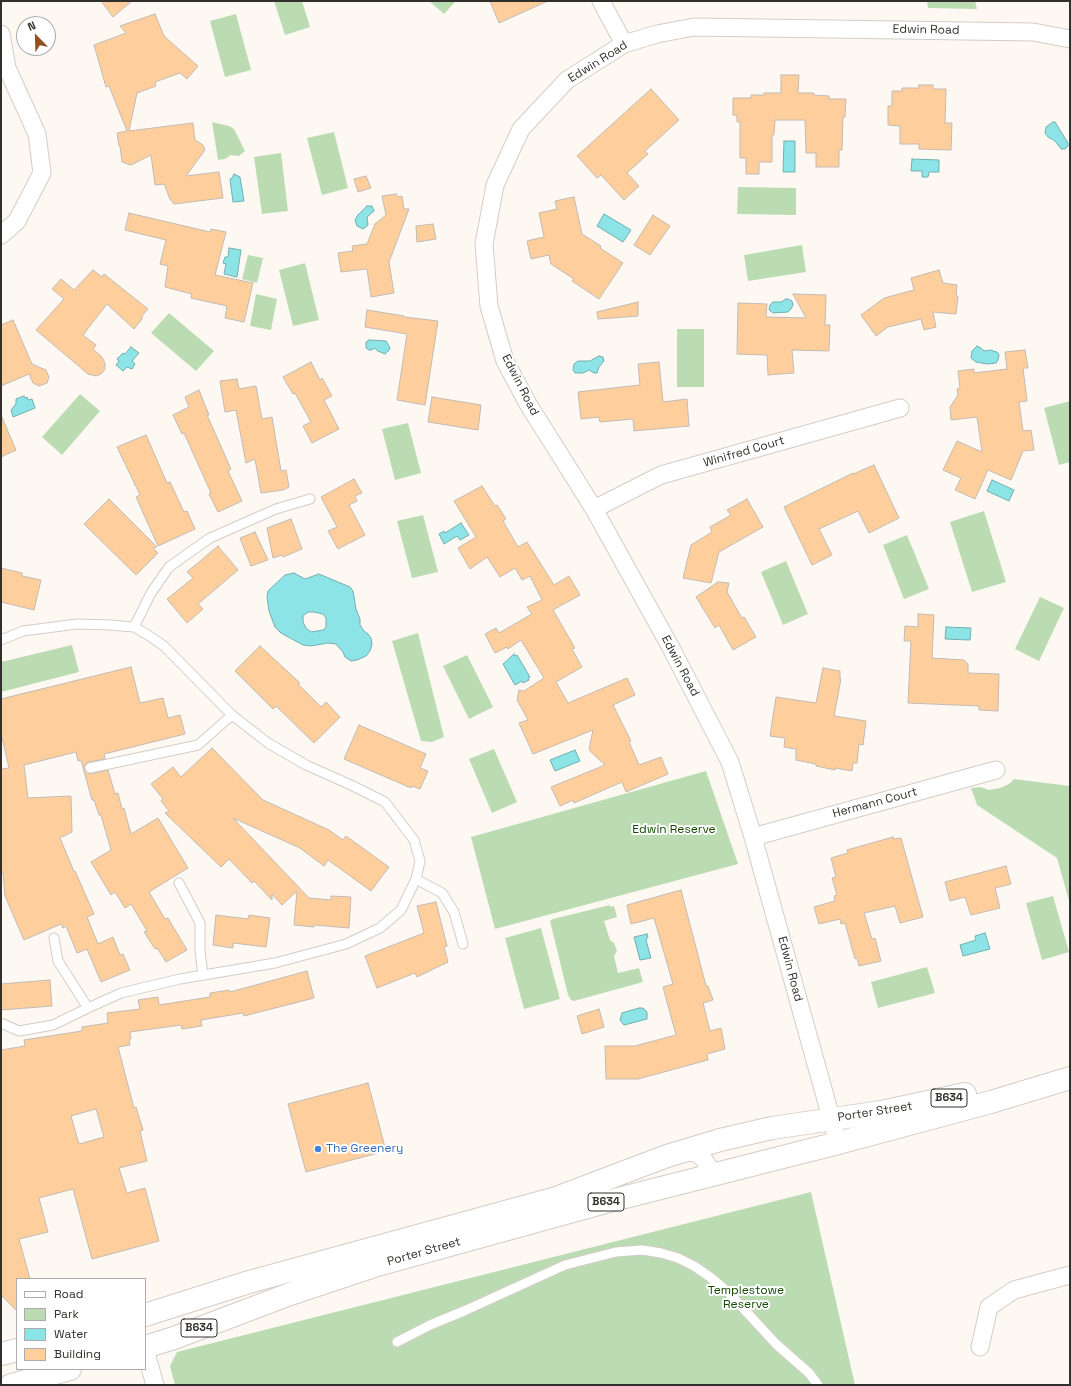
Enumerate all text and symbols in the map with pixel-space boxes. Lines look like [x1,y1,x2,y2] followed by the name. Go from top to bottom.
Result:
[16,16,56,56] north arrow
[26,18,38,34] text: N
[892,22,960,38] street label: Edwin Road
[566,38,630,86] street label: Edwin Road
[498,352,542,418] street label: Edwin Road
[702,434,786,470] street label: Winifred Court
[658,633,702,699] street label: Edwin Road
[831,785,919,821] street label: Hermann Court
[632,823,716,837] park label: Edwin Reserve
[774,935,806,1003] street label: Edwin Road
[931,1089,967,1107] road number: B634
[837,1099,913,1125] street label: Porter Street
[326,1142,403,1156] place label: The Greenery
[313,1144,323,1154] marker: The Greenery
[588,1193,624,1211] road number: B634
[386,1235,462,1269] street label: Porter Street
[16,1278,146,1370] legend
[708,1284,784,1312] park label: Templestowe Reserve
[54,1286,83,1302] text: Road
[54,1306,79,1322] text: Park
[181,1319,217,1337] road number: B634
[54,1326,88,1342] text: Water
[54,1346,101,1362] text: Building

